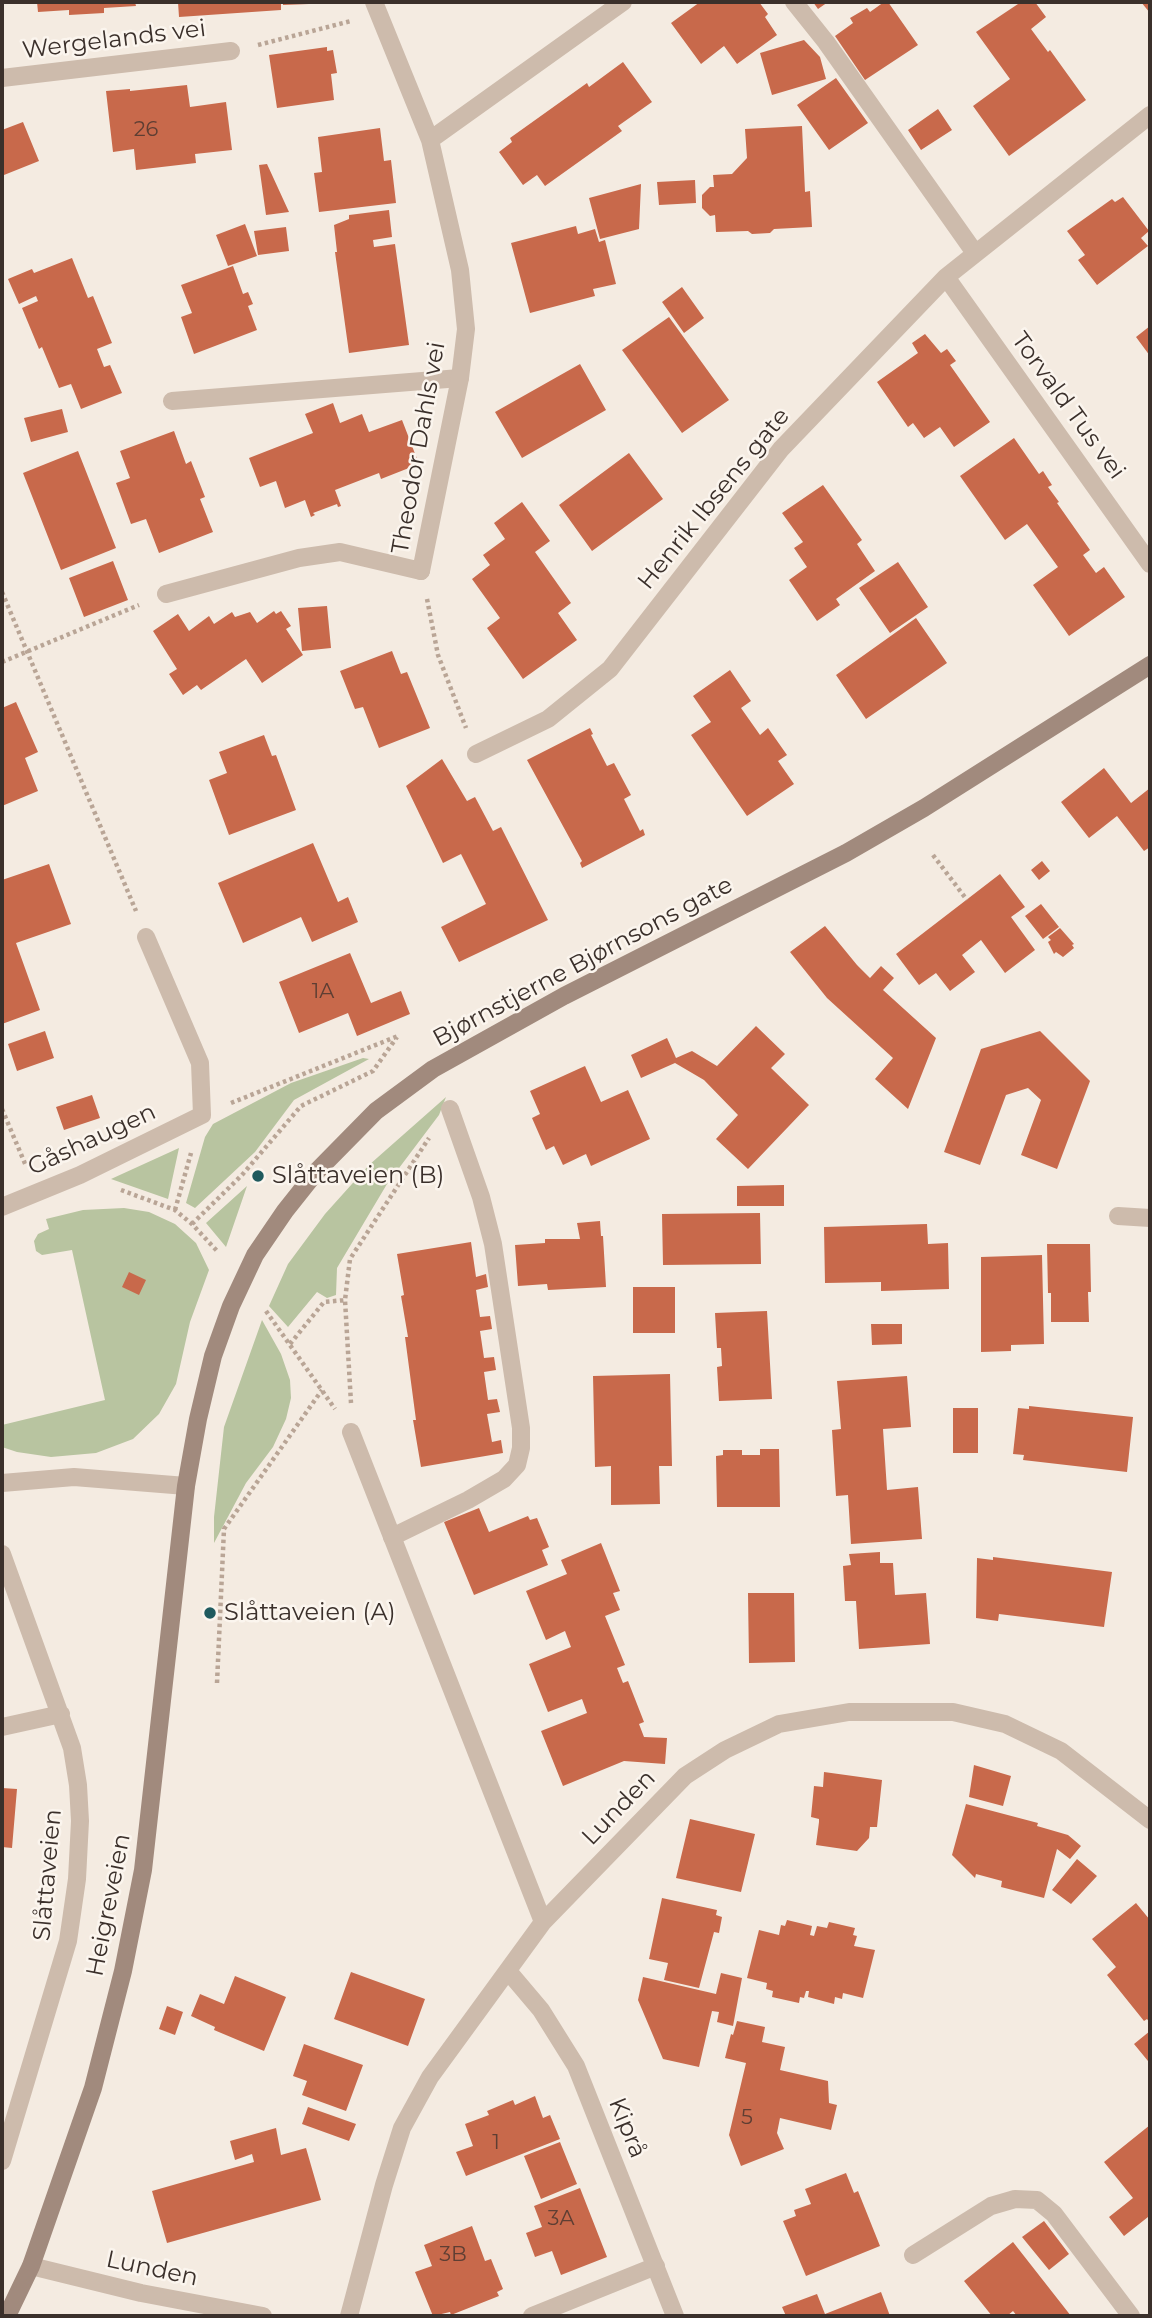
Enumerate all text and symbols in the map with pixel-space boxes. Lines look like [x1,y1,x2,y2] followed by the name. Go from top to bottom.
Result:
[21,14,207,66] street label: Wergelands vei
[134,117,158,143] house number: 26
[1005,327,1131,485] street label: Torvald Tus vei
[386,340,452,556] street label: Theodor Dahls vei
[632,402,796,596] street label: Henrik Ibsens gate
[428,871,738,1053] street label: Bjørnstjerne Bjørnsons gate
[312,979,334,1005] house number: 1A
[23,1098,161,1182] street label: Gåshaugen
[272,1162,444,1190] place label: Slåttaveien (B)
[250,1168,266,1184] marker: Slåttaveien (B)
[224,1599,396,1627] place label: Slåttaveien (A)
[202,1605,218,1621] marker: Slåttaveien (A)
[576,1764,662,1852] street label: Lunden
[28,1808,68,1942] street label: Slåttaveien
[81,1831,137,1979] street label: Heigreveien
[602,2094,652,2162] street label: Kiprå
[741,2105,753,2131] house number: 5
[492,2130,500,2156] house number: 1
[548,2206,574,2232] house number: 3A
[439,2242,467,2268] house number: 3B
[103,2245,201,2293] street label: Lunden

